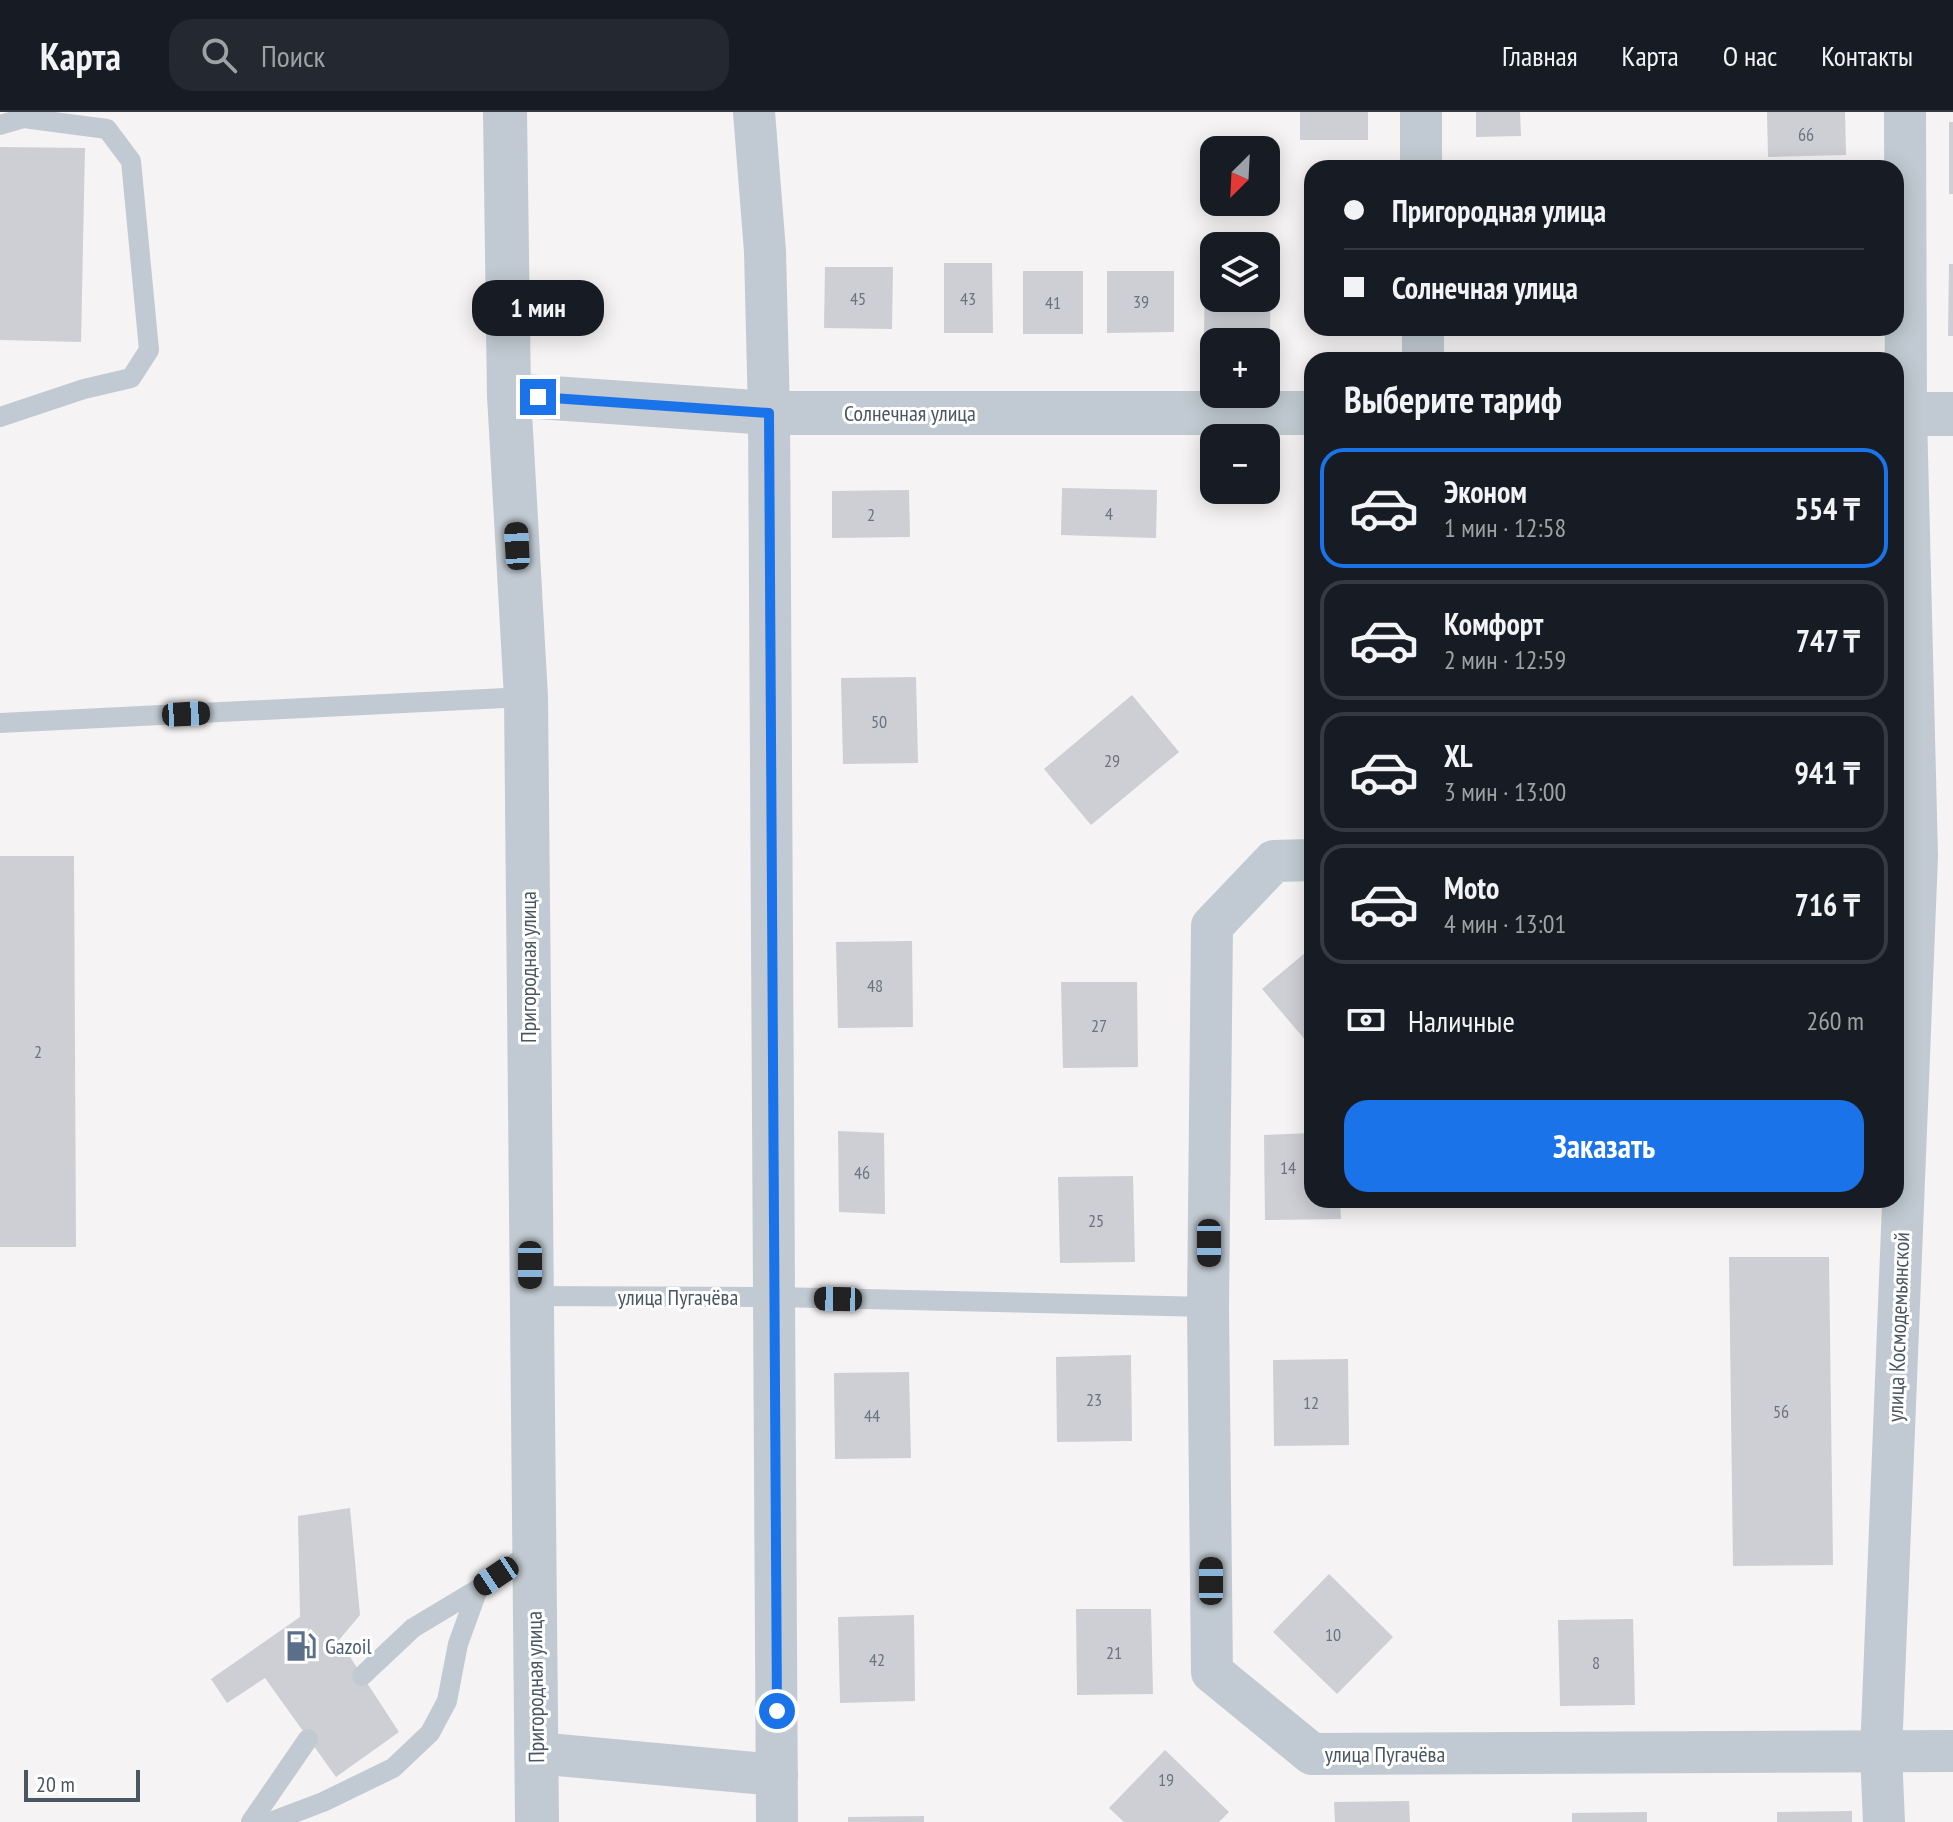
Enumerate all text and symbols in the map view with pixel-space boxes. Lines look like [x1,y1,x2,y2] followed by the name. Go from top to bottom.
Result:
[169,19,729,91] search box
[40,31,121,80] text: Карта
[197,33,241,77] icon: search
[261,36,325,75] text: Поиск
[1502,37,1578,74] text: Главная
[1622,37,1679,74] text: Карта
[1723,37,1777,74] text: О нас
[1821,37,1913,74] text: Контакты
[1798,123,1814,146] house number: 66
[1200,136,1280,216] north arrow
[1200,136,1280,504] map controls
[1392,191,1606,230] text: Пригородная улица
[1200,232,1280,312] button: layers
[1392,268,1578,307] text: Солнечная улица
[472,281,604,337] callout: 1 мин
[850,287,866,310] house number: 45
[960,287,976,310] house number: 43
[1133,290,1149,313] house number: 39
[510,291,566,324] text: 1 мин
[1045,291,1061,314] house number: 41
[1200,328,1280,408] button: +
[1344,376,1562,423] text: Выберите тариф
[520,379,556,415] route end
[844,399,976,427] street label: Солнечная улица
[1200,424,1280,504] button: −
[1348,472,1420,544] icon: car
[1444,472,1527,511] text: Эконом
[1794,489,1860,528] text: 554 ₸
[1105,502,1113,525] house number: 4
[867,503,875,526] house number: 2
[1444,511,1566,544] text: 1 мин · 12:58
[504,521,530,571] car
[1348,604,1420,676] icon: car
[1444,604,1543,643] text: Комфорт
[1796,621,1860,660] text: 747 ₸
[1444,643,1566,676] text: 2 мин · 12:59
[161,701,211,727] car
[871,710,887,733] house number: 50
[1348,736,1420,808] icon: car
[1444,736,1473,775] text: XL
[1104,749,1120,772] house number: 29
[1794,753,1860,792] text: 941 ₸
[1444,775,1566,808] text: 3 мин · 13:00
[1348,868,1420,940] icon: car
[1444,868,1499,907] text: Moto
[1794,885,1860,924] text: 716 ₸
[514,891,542,1043] street label: Пригородная улица
[1444,907,1566,940] text: 4 мин · 13:01
[867,974,883,997] house number: 48
[1344,998,1388,1042] icon: cash
[1408,1001,1515,1040] text: Наличные
[1806,1004,1864,1037] text: 260 m
[1091,1014,1107,1037] house number: 27
[34,1040,42,1063] house number: 2
[1344,1100,1864,1192] button: Заказать
[1280,1156,1296,1179] house number: 14
[854,1161,870,1184] house number: 46
[1088,1209,1104,1232] house number: 25
[1197,1219,1221,1267] car
[1881,1232,1915,1422] street label: улица Космодемьянской
[518,1241,542,1289] car
[618,1283,738,1311] street label: улица Пугачёва
[814,1287,862,1311] car
[1086,1388,1102,1411] house number: 23
[1303,1391,1319,1414] house number: 12
[1773,1400,1789,1423] house number: 56
[864,1404,880,1427] house number: 44
[469,1553,523,1599] car
[1199,1557,1223,1605] car
[520,1611,550,1763] street label: Пригородная улица
[1325,1623,1341,1646] house number: 10
[284,1629,318,1663] fuel station icon: Gazoil
[325,1632,373,1660] place label: Gazoil
[1106,1641,1122,1664] house number: 21
[869,1648,885,1671] house number: 42
[1592,1651,1600,1674] house number: 8
[759,1693,795,1729] route start
[1325,1740,1445,1768] street label: улица Пугачёва
[24,1766,140,1802] scale bar
[1158,1768,1174,1791] house number: 19
[36,1770,75,1798] text: 20 m

